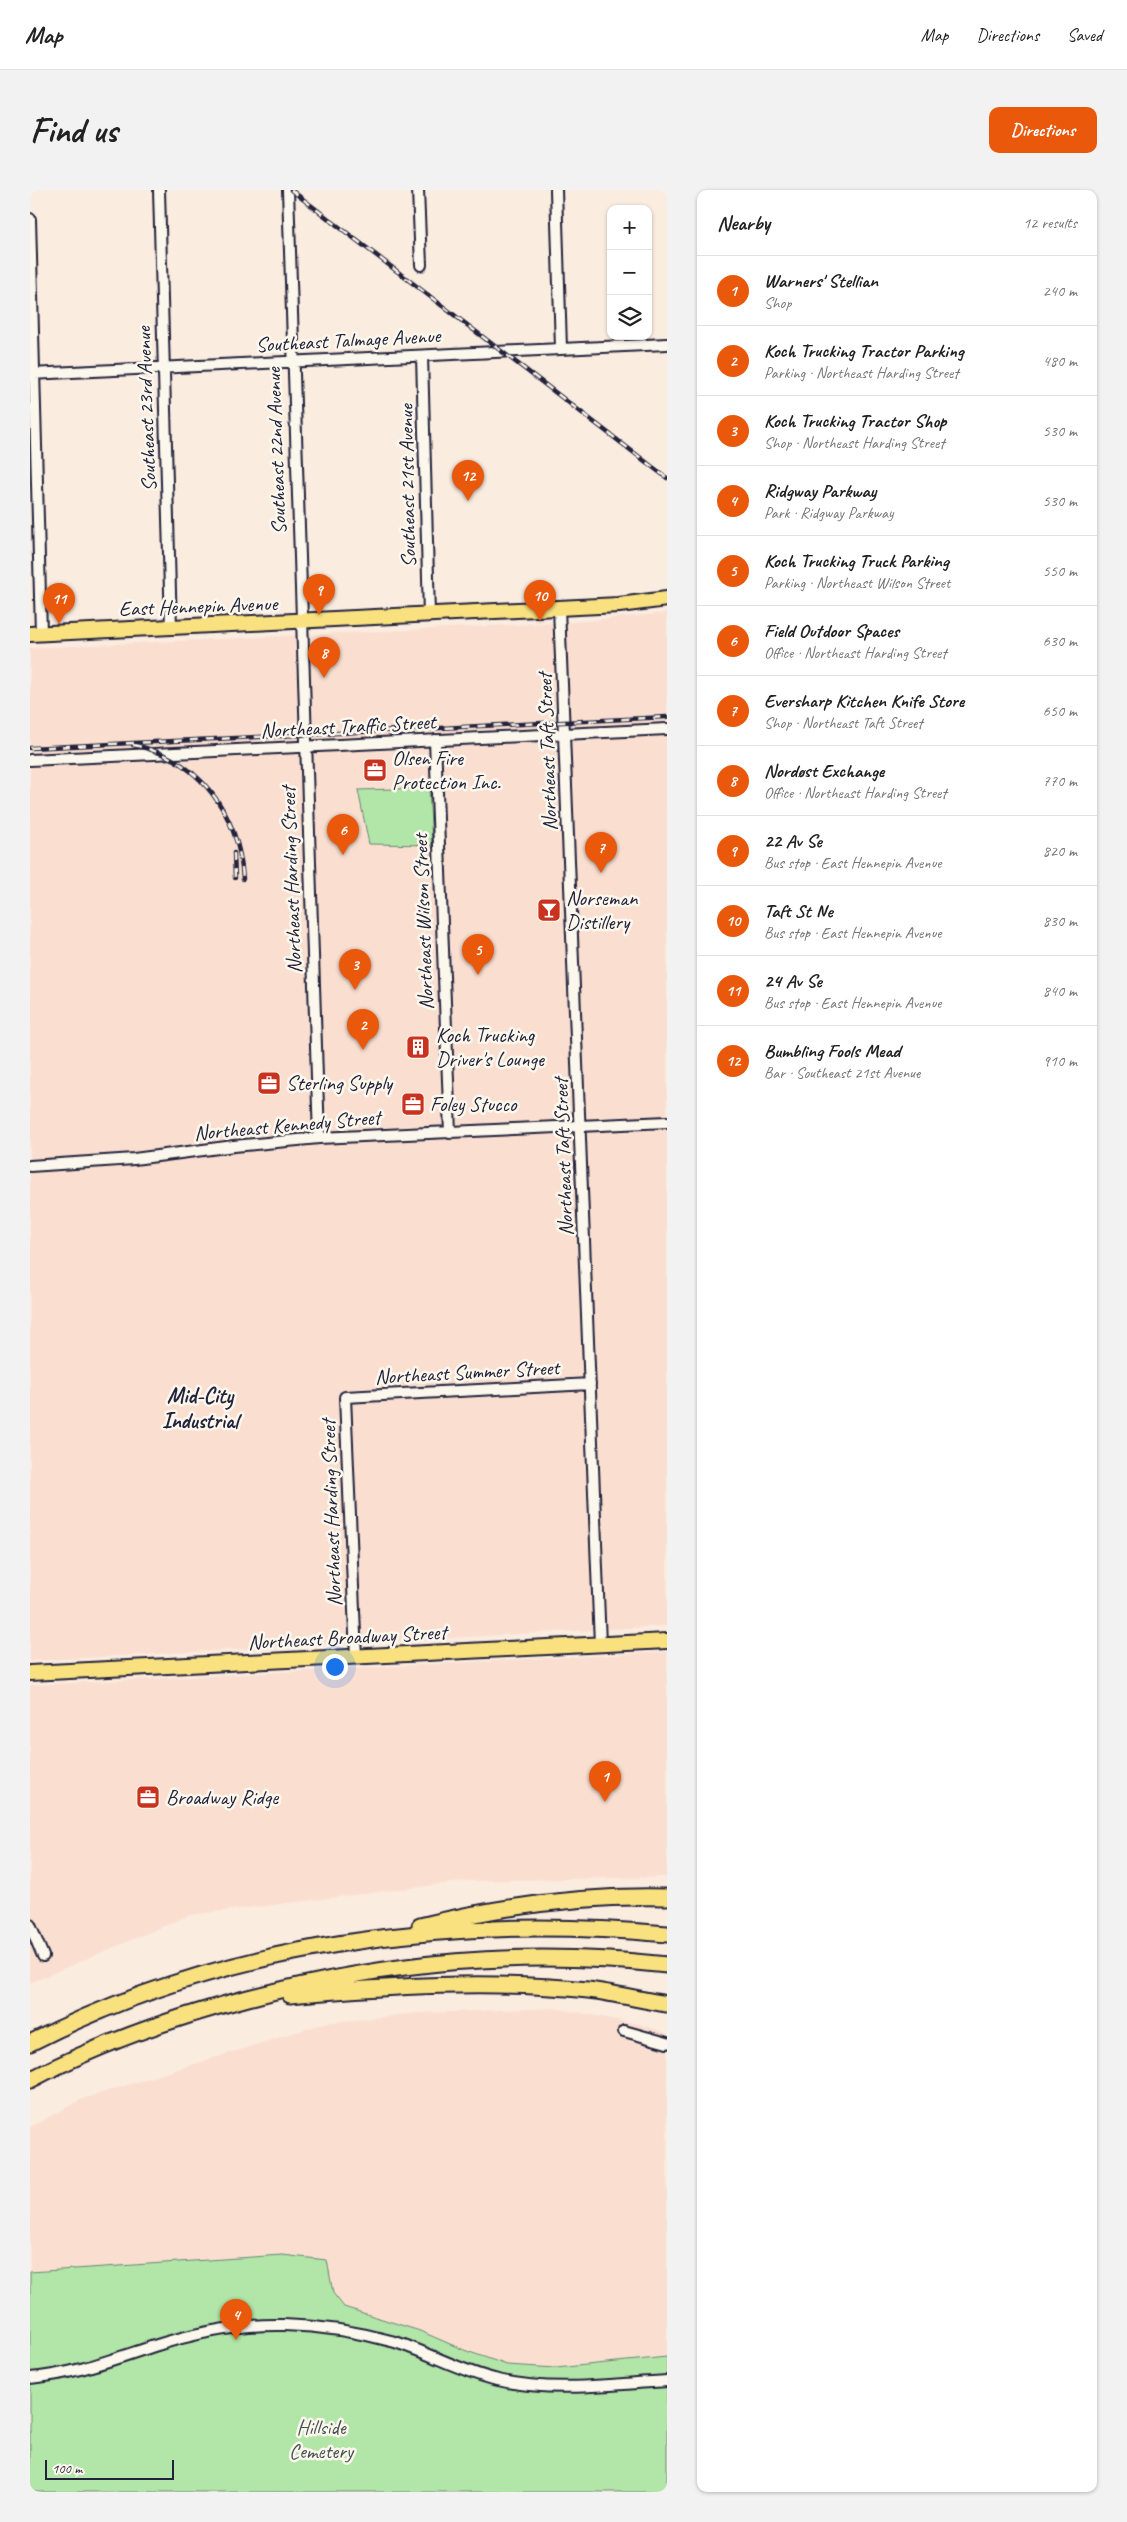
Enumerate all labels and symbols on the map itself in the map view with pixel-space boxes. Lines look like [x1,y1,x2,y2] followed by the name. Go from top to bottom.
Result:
[255,322,443,358] street label: Southeast Talmage Avenue
[130,325,162,492] street label: Southeast 23rd Avenue
[260,366,292,535] street label: Southeast 22nd Avenue
[393,403,421,568] street label: Southeast 21st Avenue
[452,460,484,501] pin: 12
[303,574,335,615] pin: 9
[524,580,556,621] pin: 10
[43,583,75,624] pin: 11
[118,590,280,622] street label: East Hennepin Avenue
[308,637,340,678] pin: 8
[531,669,563,832] street label: Northeast Taft Street
[260,708,438,744] street label: Northeast Traffic Street
[392,745,501,795] place label: Olsen Fire Protection Inc.
[362,757,388,783] office icon: Olsen Fire Protection Inc.
[275,783,307,974] street label: Northeast Harding Street
[327,814,359,855] pin: 6
[407,831,439,1011] street label: Northeast Wilson Street
[585,832,617,873] pin: 7
[566,885,638,935] place label: Norseman Distillery
[536,897,562,923] bar icon: Norseman Distillery
[462,934,494,975] pin: 5
[339,949,371,990] pin: 3
[347,1009,379,1050] pin: 2
[436,1022,545,1072] place label: Koch Trucking Driver's Lounge
[405,1034,431,1060] building icon: Koch Trucking Driver's Lounge
[256,1070,282,1096] office icon: Sterling Supply
[286,1070,394,1096] place label: Sterling Supply
[547,1074,579,1237] street label: Northeast Taft Street
[400,1091,426,1117] office icon: Foley Stucco
[430,1091,518,1117] place label: Foley Stucco
[193,1104,384,1146] street label: Northeast Kennedy Street
[374,1354,562,1390] street label: Northeast Summer Street
[162,1382,242,1435] district label: Mid-City Industrial
[315,1416,347,1607] street label: Northeast Harding Street
[247,1619,450,1655] street label: Northeast Broadway Street
[322,1654,348,1680] your location
[589,1761,621,1802] pin: 1
[135,1784,161,1810] office icon: Broadway Ridge
[166,1784,279,1810] place label: Broadway Ridge
[220,2299,252,2340] pin: 4
[289,2414,355,2464] park label: Hillside Cemetery
[45,2457,174,2480] scale bar

